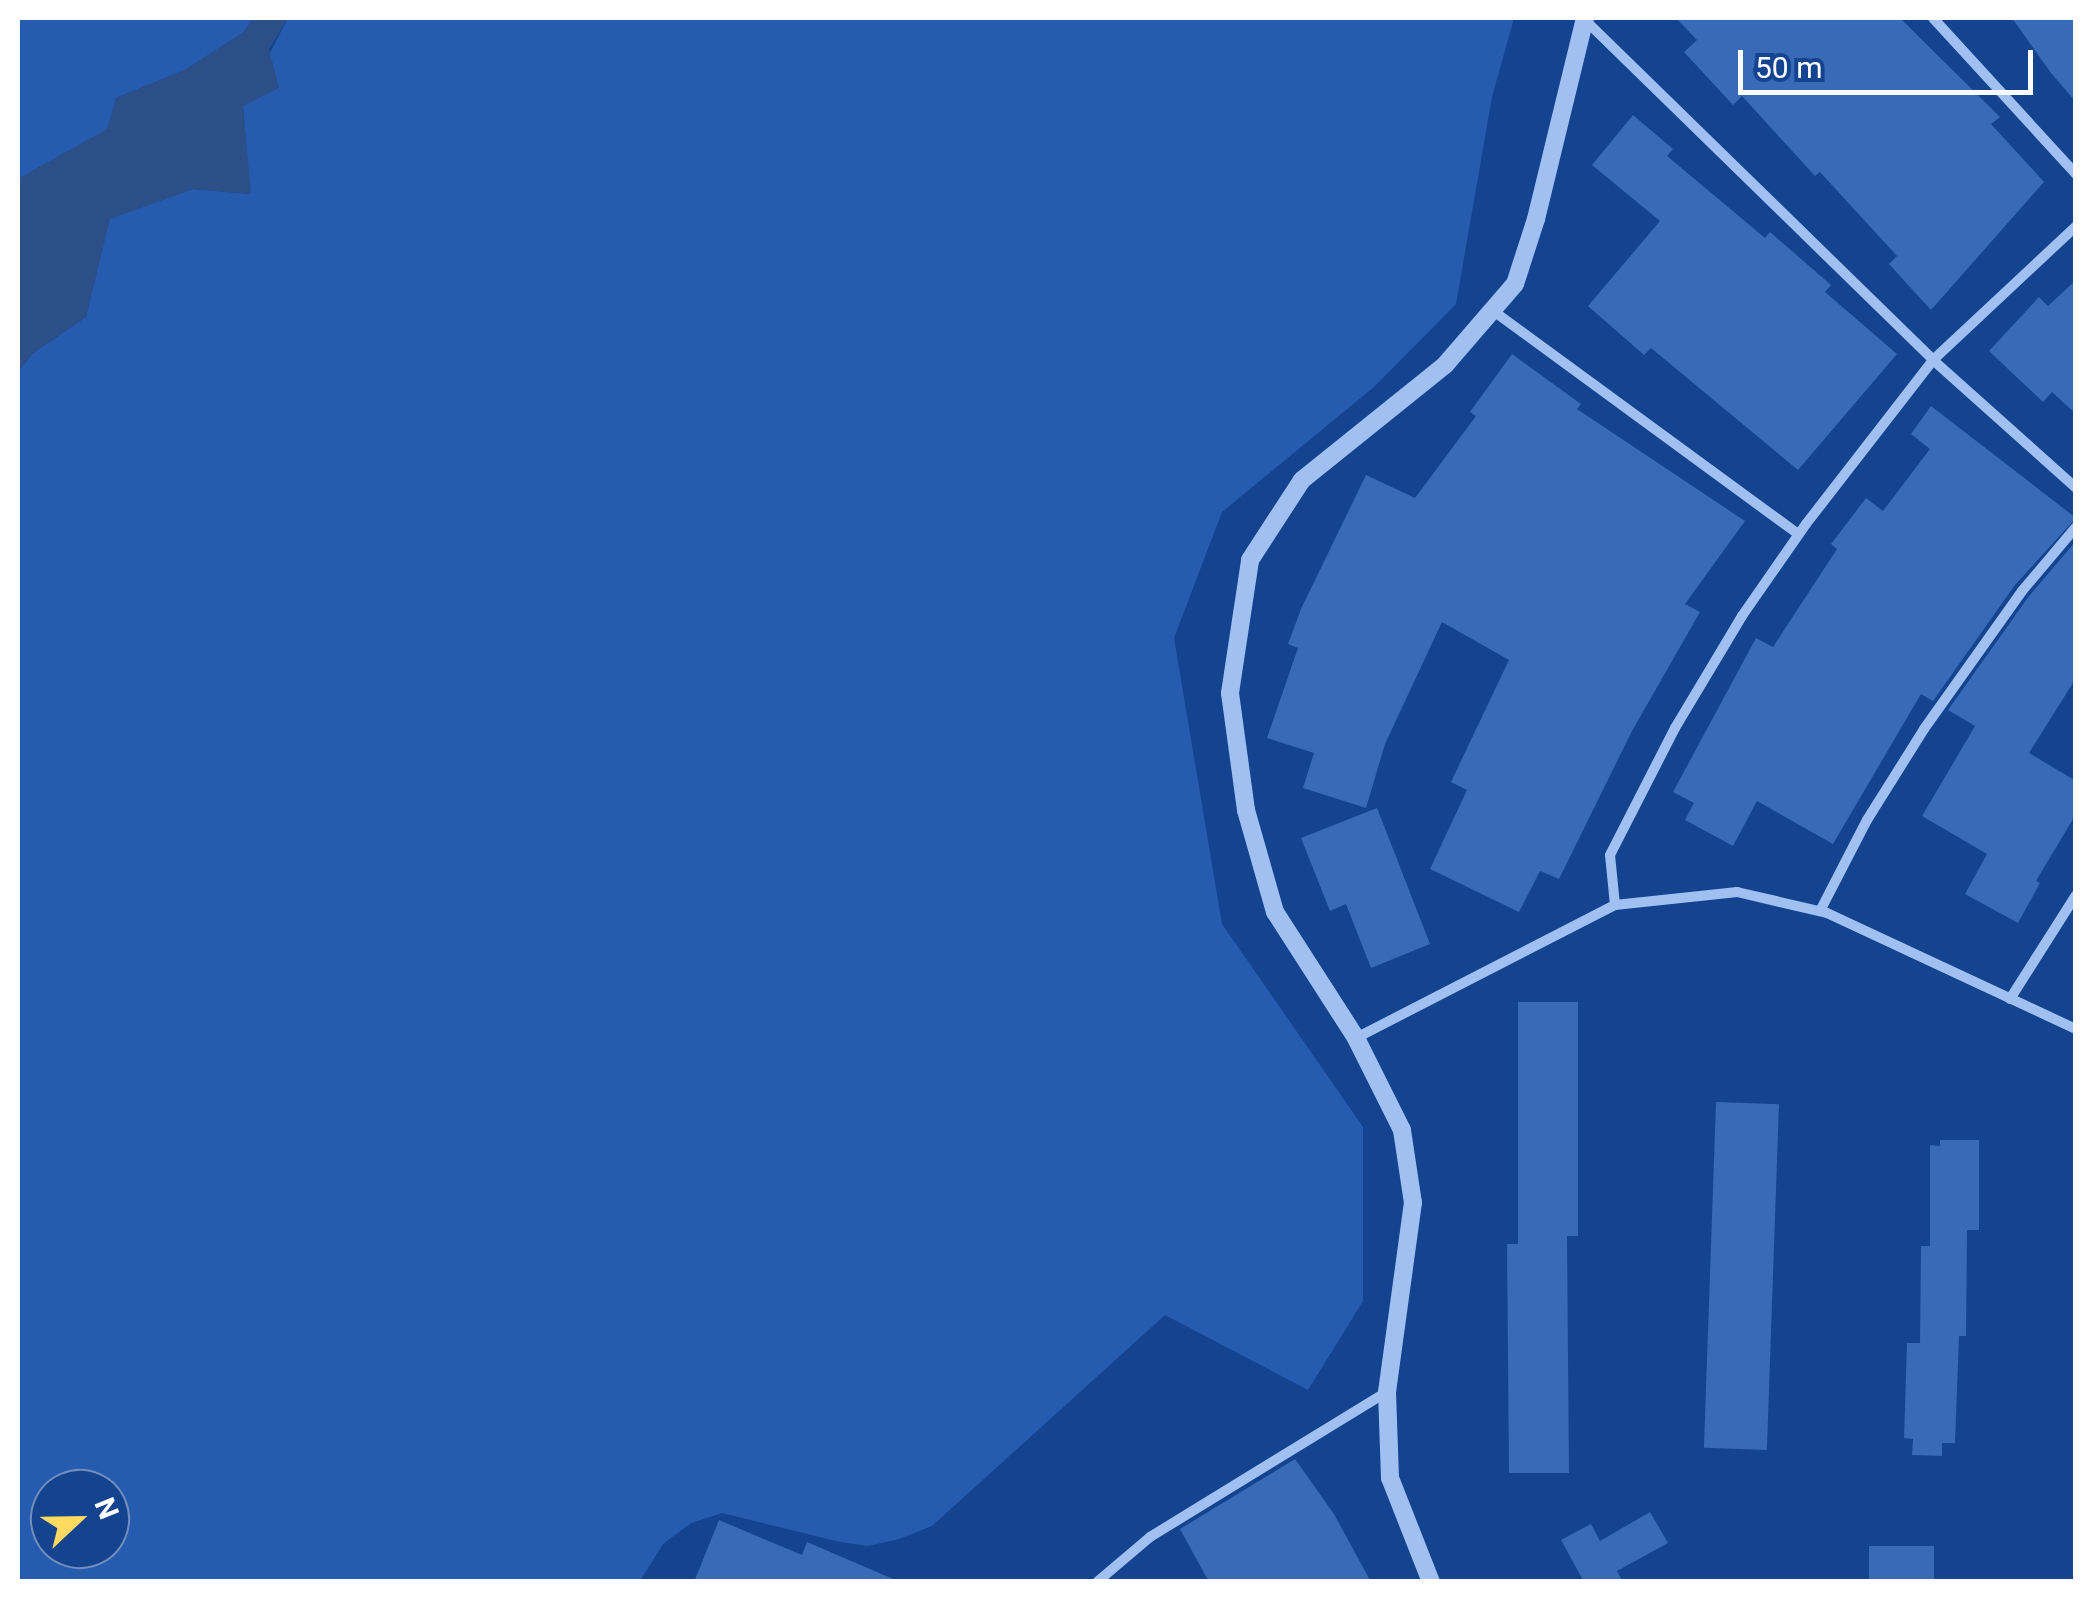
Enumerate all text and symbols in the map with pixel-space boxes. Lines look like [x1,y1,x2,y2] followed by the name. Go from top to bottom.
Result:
[1743,30,2038,92] scale bar
[1755,50,1822,85] text: 50 m
[30,1469,130,1569] north arrow
[87,1493,125,1524] text: N

